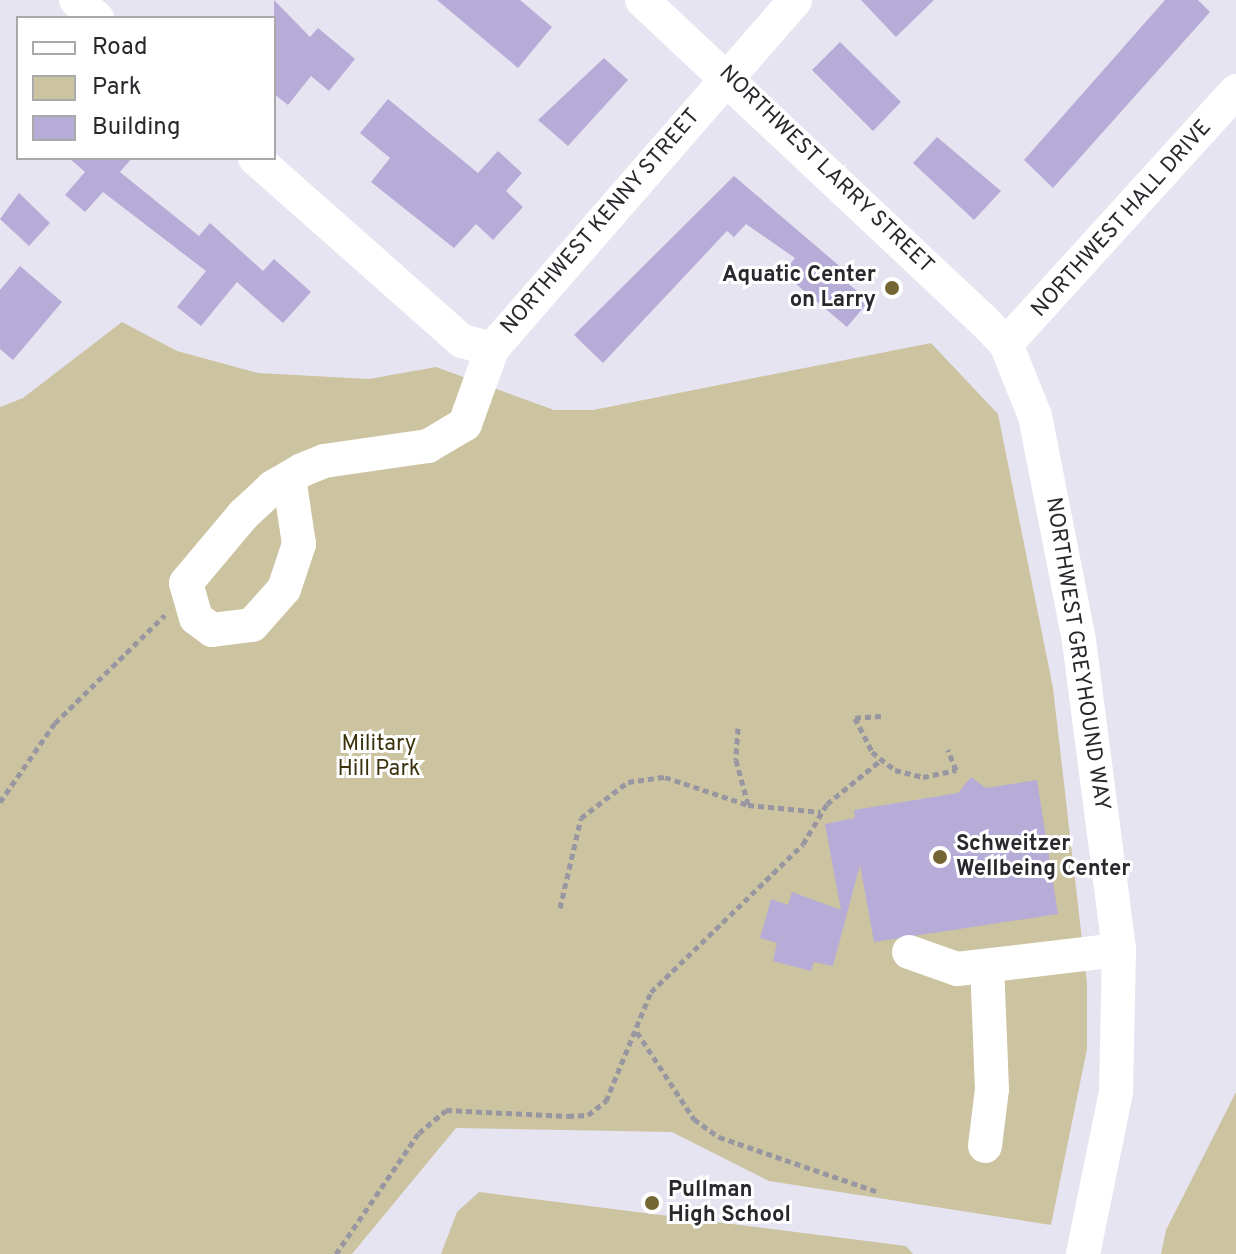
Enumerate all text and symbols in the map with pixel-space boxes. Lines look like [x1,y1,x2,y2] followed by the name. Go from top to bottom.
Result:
[16,16,276,160] legend
[92,33,148,63] text: Road
[713,60,939,280] street label: NORTHWEST LARRY STREET
[92,73,142,103] text: Park
[495,103,707,341] street label: NORTHWEST KENNY STREET
[92,113,181,143] text: Building
[1026,114,1218,324] street label: NORTHWEST HALL DRIVE
[722,262,876,314] place label: Aquatic Center on Larry
[883,279,901,297] marker: Aquatic Center on Larry
[1039,495,1115,813] street label: NORTHWEST GREYHOUND WAY
[337,731,421,782] park label: Military Hill Park
[956,831,1130,882] place label: Schweitzer Wellbeing Center
[931,848,949,866] marker: Schweitzer Wellbeing Center
[668,1177,791,1228] place label: Pullman High School
[643,1194,661,1212] marker: Pullman High School

